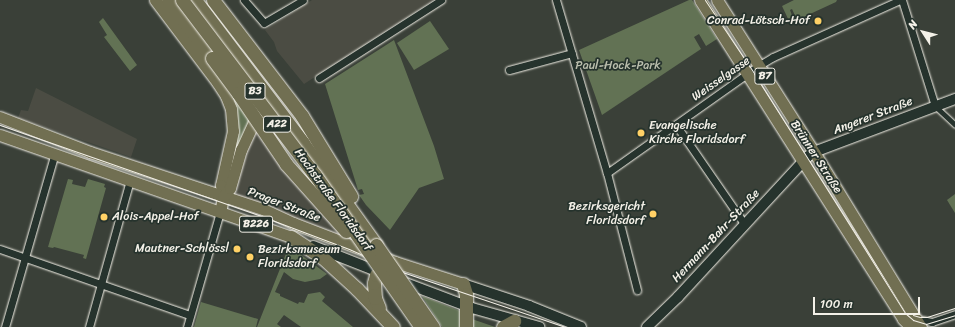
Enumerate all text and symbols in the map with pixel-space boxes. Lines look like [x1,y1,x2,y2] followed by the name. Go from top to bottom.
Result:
[903,12,943,52] north arrow
[707,14,810,28] place label: Conrad-Lötsch-Hof
[813,16,823,26] marker: Conrad-Lötsch-Hof
[903,16,923,33] text: N
[689,54,753,104] street label: Weisselgasse
[575,59,661,73] park label: Paul-Hock-Park
[754,67,776,85] road number: B7
[244,82,266,100] road number: B3
[831,94,915,138] street label: Angerer Straße
[263,115,291,133] road number: A22
[787,118,845,196] street label: Brünner Straße
[649,119,745,147] place label: Evangelische Kirche Floridsdorf
[636,128,646,138] marker: Evangelische Kirche Floridsdorf
[291,146,375,254] street label: Hochstraße Floridsdorf
[246,185,322,225] street label: Prager Straße
[669,187,763,285] street label: Hermann-Bahr-Straße
[568,200,645,228] place label: Bezirksgericht Floridsdorf
[648,209,658,219] marker: Bezirksgericht Floridsdorf
[112,210,199,224] place label: Alois-Appel-Hof
[99,212,109,222] marker: Alois-Appel-Hof
[239,215,273,233] road number: B226
[135,242,229,256] place label: Mautner-Schlössl
[258,243,340,271] place label: Bezirksmuseum Floridsdorf
[232,244,242,254] marker: Mautner-Schlössl
[245,252,255,262] marker: Bezirksmuseum Floridsdorf
[815,289,922,315] scale bar
[820,293,853,315] text: 100 m

